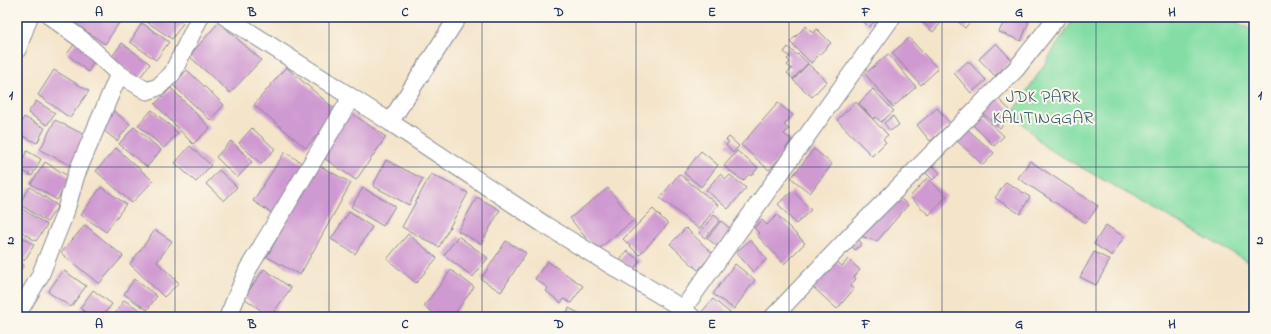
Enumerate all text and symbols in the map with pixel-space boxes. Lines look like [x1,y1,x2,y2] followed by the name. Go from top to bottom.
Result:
[95,3,103,22] text: A
[247,3,257,22] text: B
[401,3,409,22] text: C
[553,3,564,22] text: D
[708,3,716,22] text: E
[861,3,871,22] text: F
[1015,3,1023,22] text: G
[1168,3,1176,22] text: H
[993,85,1093,132] park label: JDK PARK KALITINGGAR
[9,86,14,105] text: 1
[1258,86,1263,105] text: 1
[7,231,15,250] text: 2
[1256,231,1264,250] text: 2
[95,315,103,334] text: A
[247,315,257,334] text: B
[401,315,409,334] text: C
[553,315,564,334] text: D
[708,315,716,334] text: E
[861,315,871,334] text: F
[1015,315,1023,334] text: G
[1168,315,1176,334] text: H

